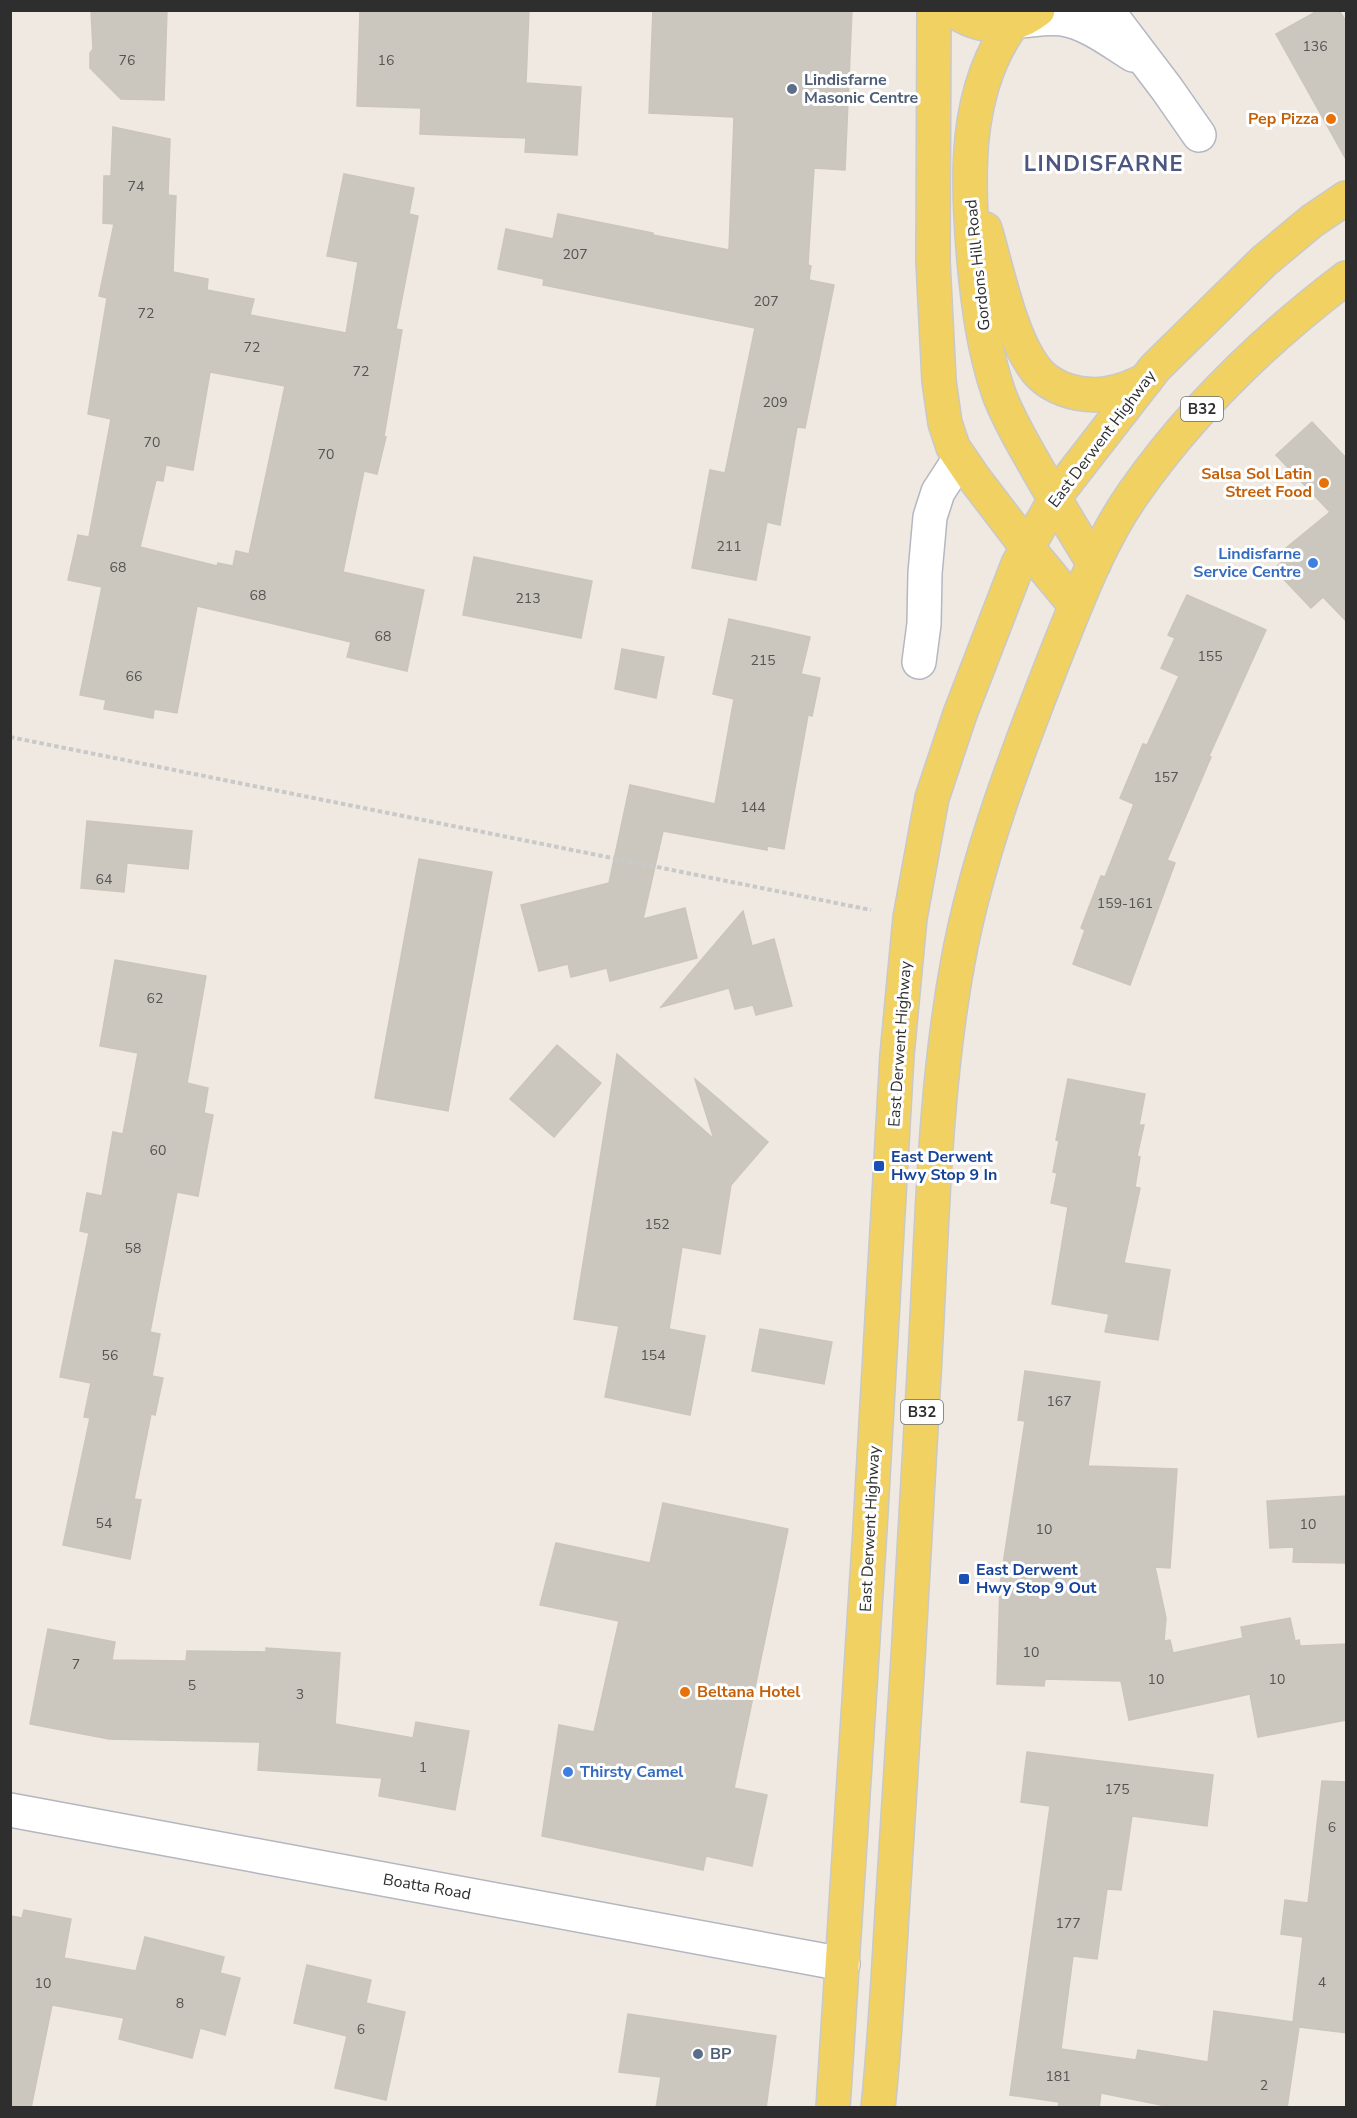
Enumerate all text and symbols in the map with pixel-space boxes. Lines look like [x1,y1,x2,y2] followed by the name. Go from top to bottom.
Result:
[1302,37,1328,56] house number: 136
[119,51,135,70] house number: 76
[378,51,394,70] house number: 16
[804,69,919,109] place label: Lindisfarne Masonic Centre
[785,82,799,96] marker: Lindisfarne Masonic Centre
[1248,108,1319,130] place label: Pep Pizza
[1324,112,1338,126] marker: Pep Pizza
[1024,149,1184,179] district label: LINDISFARNE
[128,177,144,196] house number: 74
[960,198,996,332] street label: Gordons Hill Road
[562,245,588,264] house number: 207
[753,292,779,311] house number: 207
[138,304,154,323] house number: 72
[244,338,260,357] house number: 72
[353,362,369,381] house number: 72
[1043,365,1161,512] street label: East Derwent Highway
[762,393,788,412] house number: 209
[1181,397,1223,421] road number: B32
[144,433,160,452] house number: 70
[318,445,334,464] house number: 70
[1201,463,1312,503] place label: Salsa Sol Latin Street Food
[1317,476,1331,490] marker: Salsa Sol Latin Street Food
[716,537,742,556] house number: 211
[1193,543,1301,583] place label: Lindisfarne Service Centre
[1306,556,1320,570] marker: Lindisfarne Service Centre
[110,558,126,577] house number: 68
[250,586,266,605] house number: 68
[515,589,541,608] house number: 213
[375,627,391,646] house number: 68
[1197,647,1223,666] house number: 155
[750,651,776,670] house number: 215
[126,667,142,686] house number: 66
[1153,768,1179,787] house number: 157
[740,798,766,817] house number: 144
[96,870,112,889] house number: 64
[1097,894,1153,913] house number: 159-161
[883,959,917,1128] street label: East Derwent Highway
[147,989,163,1008] house number: 62
[150,1141,166,1160] house number: 60
[891,1146,997,1186] place label: East Derwent Hwy Stop 9 In
[872,1159,886,1173] marker: East Derwent Hwy Stop 9 In
[644,1215,670,1234] house number: 152
[125,1239,141,1258] house number: 58
[102,1346,118,1365] house number: 56
[640,1346,666,1365] house number: 154
[1046,1392,1072,1411] house number: 167
[901,1400,943,1424] road number: B32
[855,1445,885,1613] street label: East Derwent Highway
[96,1514,112,1533] house number: 54
[1300,1515,1316,1534] house number: 10
[1036,1520,1052,1539] house number: 10
[976,1559,1097,1599] place label: East Derwent Hwy Stop 9 Out
[957,1572,971,1586] marker: East Derwent Hwy Stop 9 Out
[1023,1643,1039,1662] house number: 10
[72,1655,80,1674] house number: 7
[1148,1670,1164,1689] house number: 10
[1269,1670,1285,1689] house number: 10
[188,1676,196,1695] house number: 5
[697,1681,800,1703] place label: Beltana Hotel
[296,1685,304,1704] house number: 3
[678,1685,692,1699] marker: Beltana Hotel
[419,1758,427,1777] house number: 1
[580,1761,683,1783] place label: Thirsty Camel
[561,1765,575,1779] marker: Thirsty Camel
[1104,1780,1130,1799] house number: 175
[1328,1818,1336,1837] house number: 6
[381,1868,473,1906] street label: Boatta Road
[1055,1914,1081,1933] house number: 177
[1318,1973,1326,1992] house number: 4
[35,1974,51,1993] house number: 10
[176,1994,184,2013] house number: 8
[357,2020,365,2039] house number: 6
[710,2043,731,2065] place label: BP
[691,2047,705,2061] marker: BP
[1045,2067,1071,2086] house number: 181
[1260,2076,1268,2095] house number: 2

